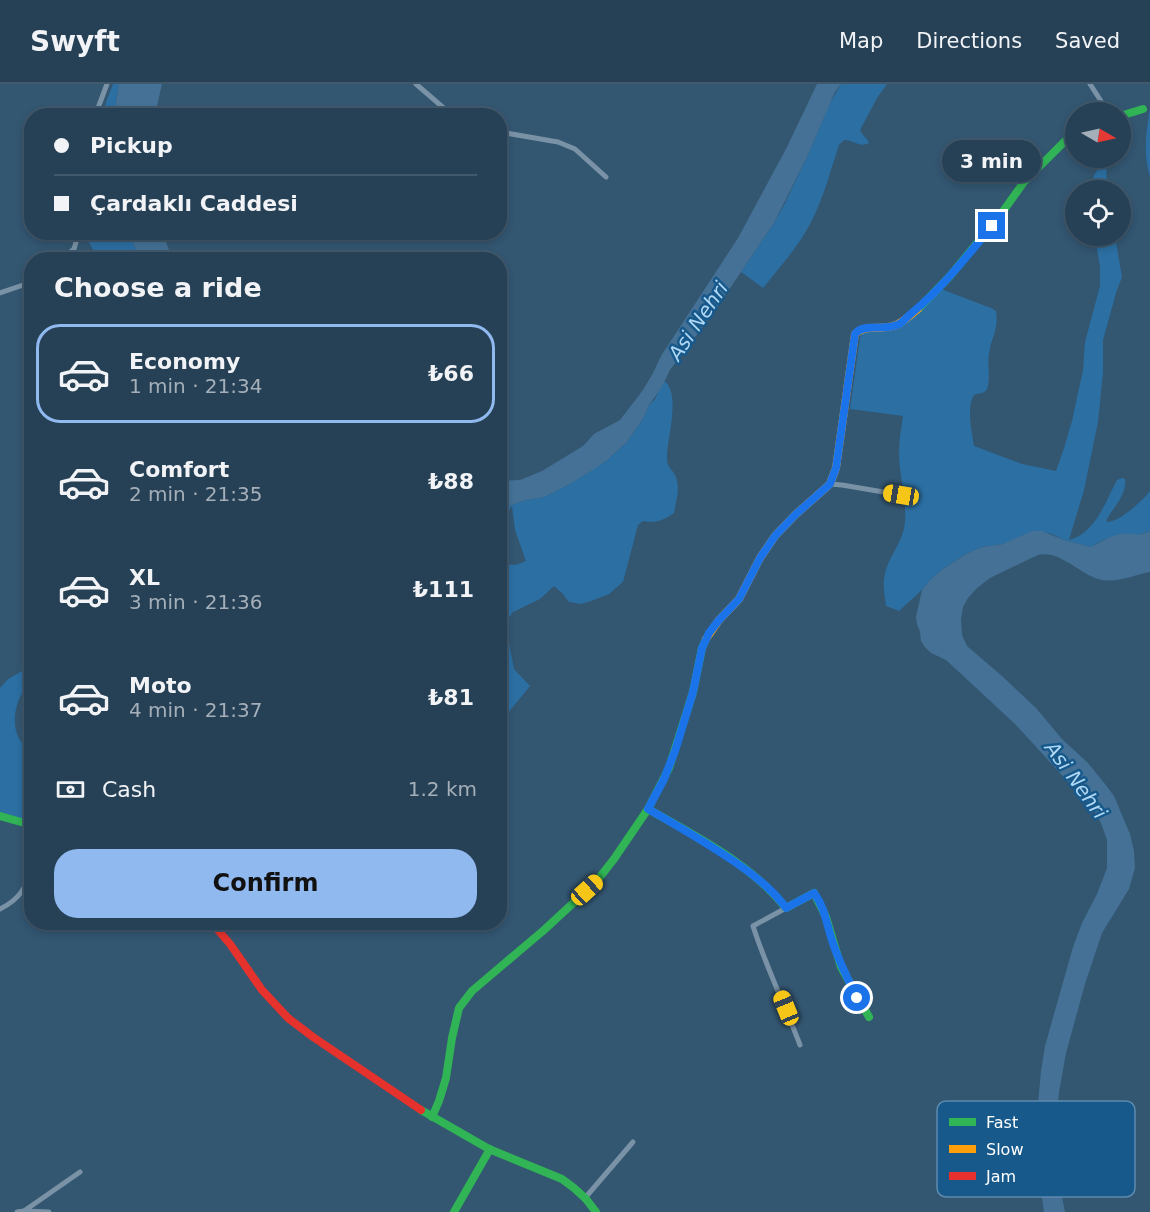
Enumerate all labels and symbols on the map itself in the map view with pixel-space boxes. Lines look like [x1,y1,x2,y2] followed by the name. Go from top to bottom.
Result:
[1065,102,1131,168] north arrow
[942,139,1042,181] callout: 3 min
[978,212,1005,239] route end
[662,277,733,367] water label: Asi Nehri
[882,483,920,507] car
[1039,735,1112,824] water label: Asi Nehri
[568,871,606,909] car
[843,984,870,1011] route start
[771,988,801,1028] car
[937,1101,1135,1197] legend
[986,1113,1018,1132] text: Fast
[986,1140,1023,1159] text: Slow
[985,1167,1016,1186] text: Jam

